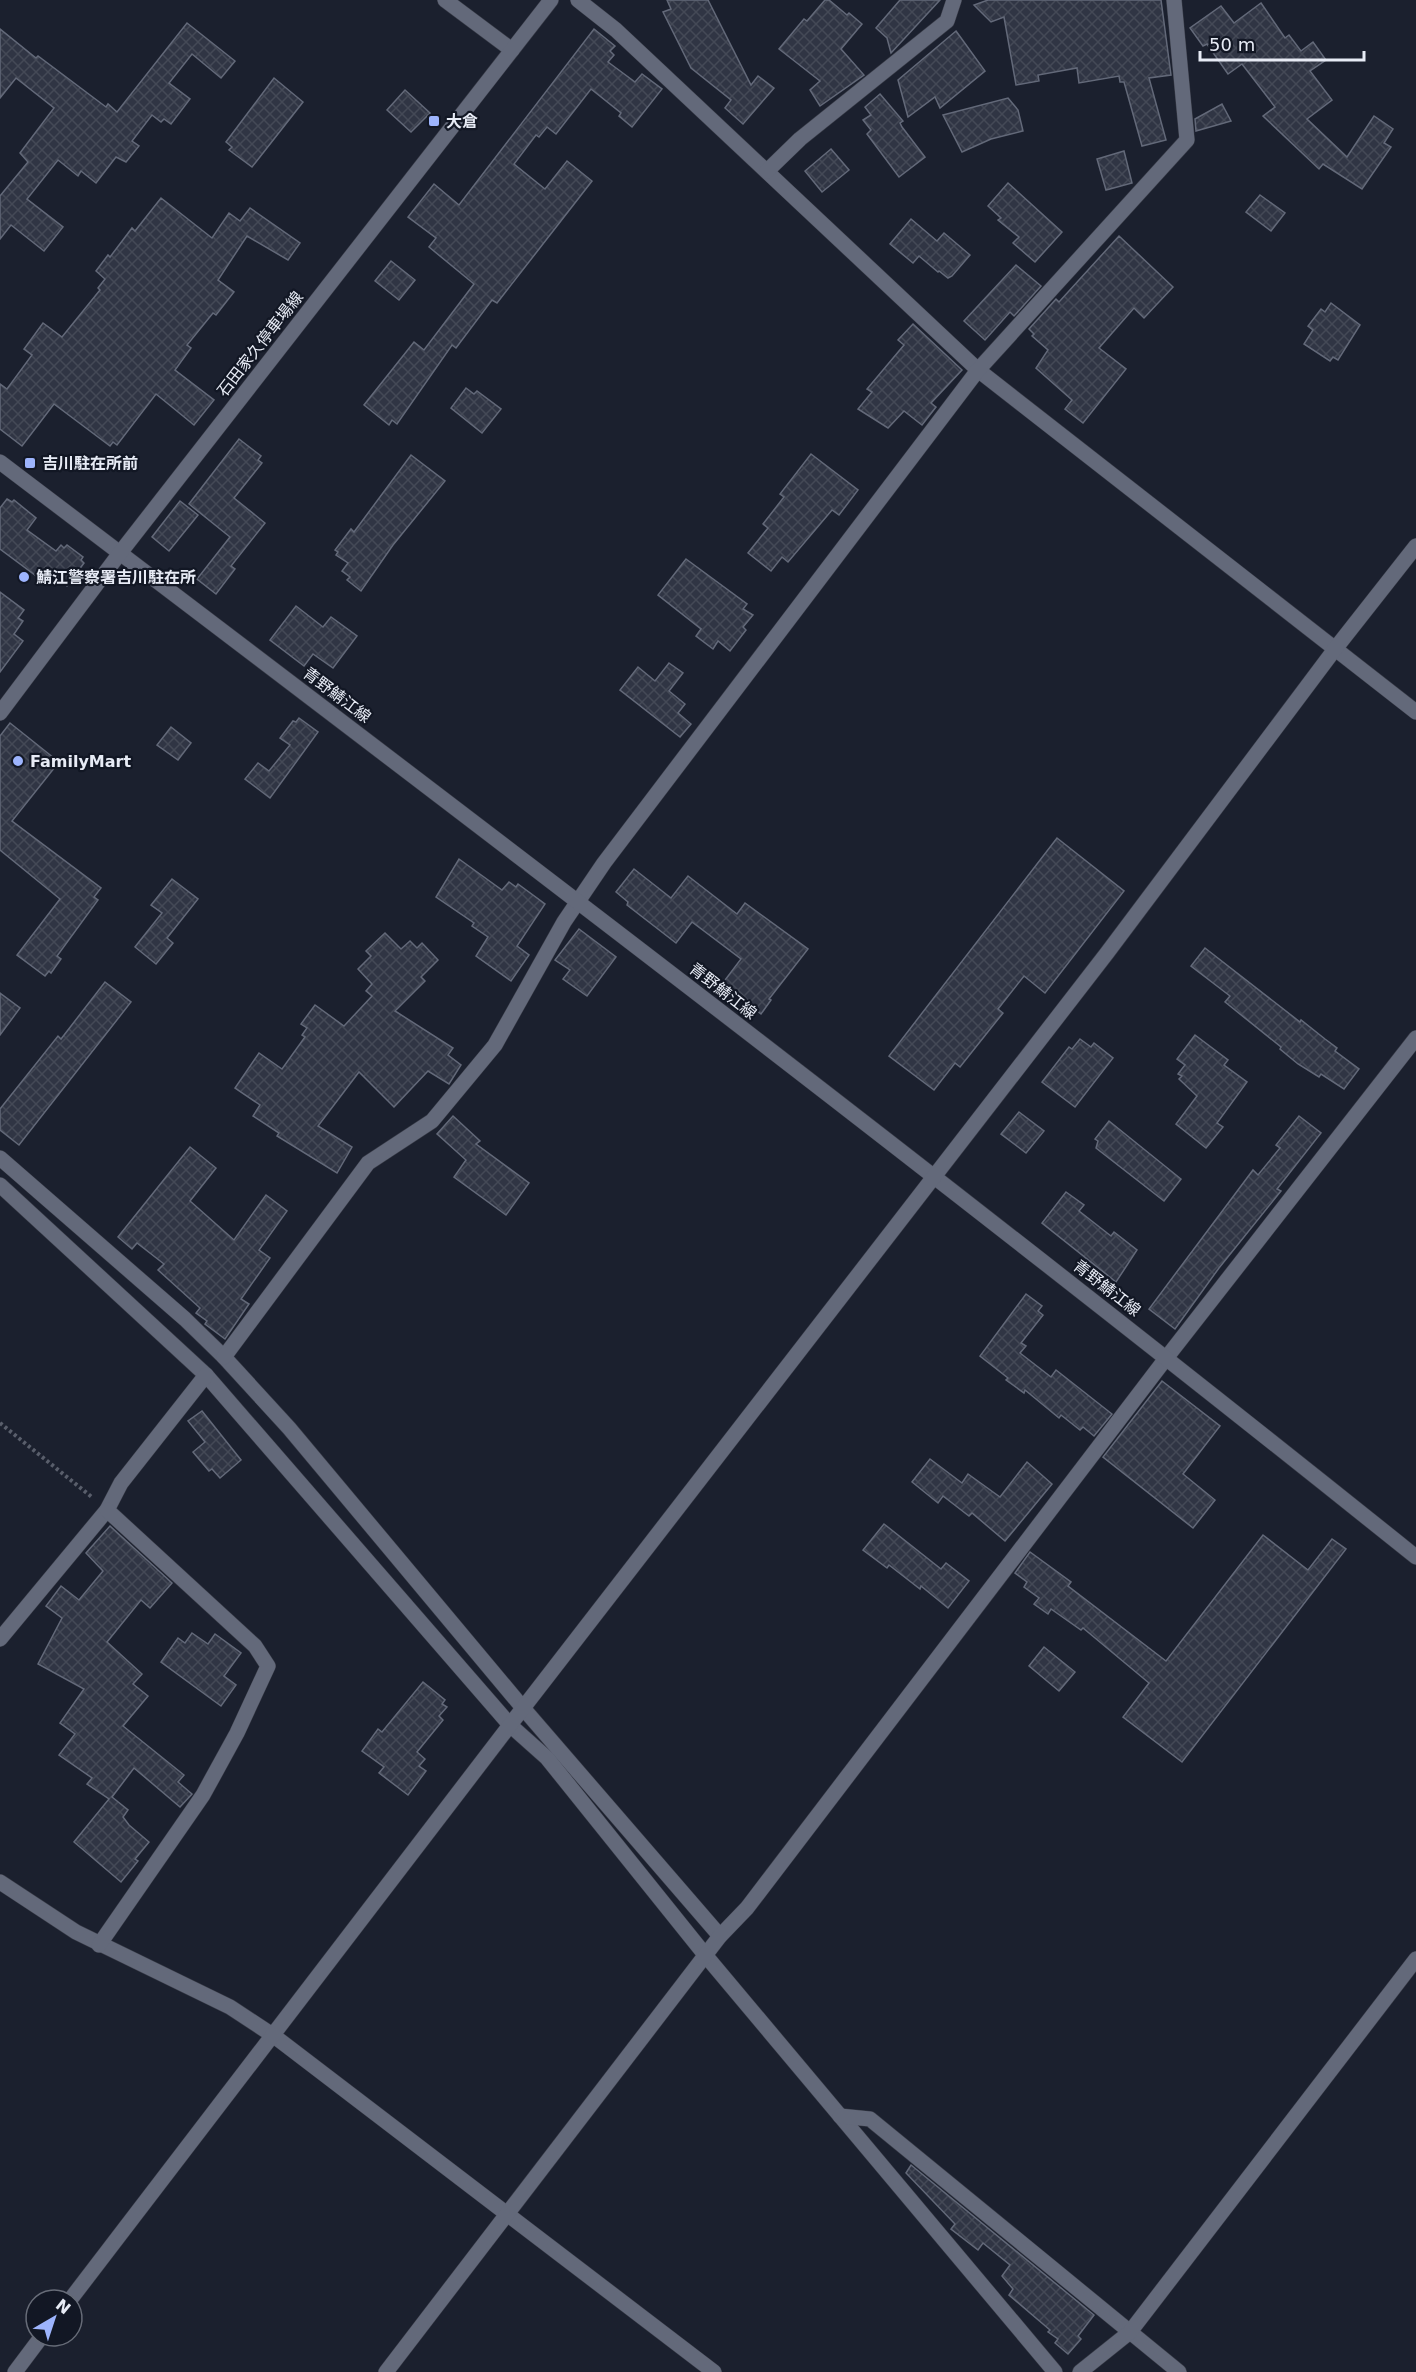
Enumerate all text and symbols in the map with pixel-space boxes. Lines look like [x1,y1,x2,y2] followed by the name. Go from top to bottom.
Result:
[1200,24,1364,62] scale bar
[1209,34,1255,55] text: 50 m
[446,112,478,131] place label: 大倉
[427,114,441,128] marker: 大倉
[213,288,307,400] street label: 石田家久停車場線
[42,454,138,473] place label: 吉川駐在所前
[23,456,37,470] marker: 吉川駐在所前
[36,568,196,587] place label: 鯖江警察署吉川駐在所
[17,570,31,584] marker: 鯖江警察署吉川駐在所
[299,663,375,727] street label: 青野鯖江線
[30,752,131,771] place label: FamilyMart
[11,754,25,768] marker: FamilyMart
[686,959,760,1023] street label: 青野鯖江線
[1070,1256,1144,1320] street label: 青野鯖江線
[24,2288,84,2348] north arrow
[52,2295,74,2318] text: N

